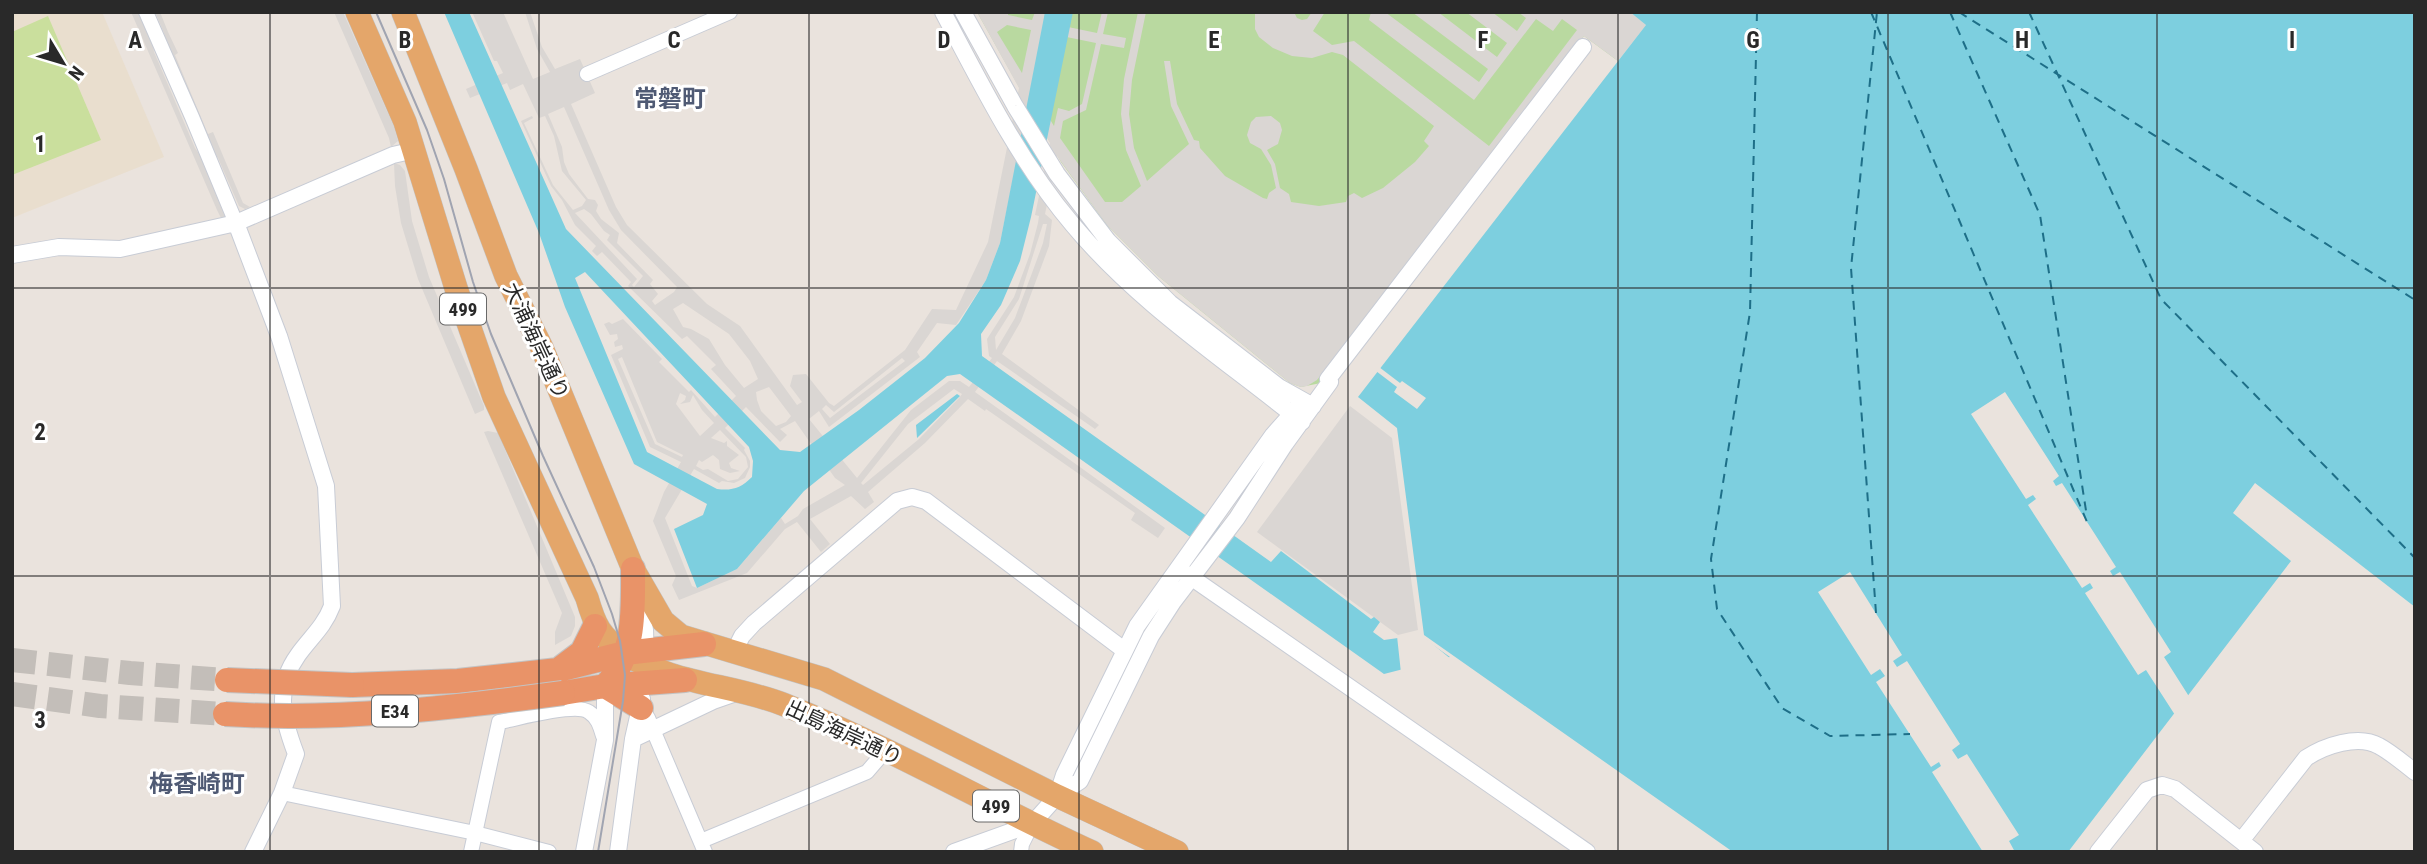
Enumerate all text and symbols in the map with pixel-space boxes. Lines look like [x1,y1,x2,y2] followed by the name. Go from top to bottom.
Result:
[128,27,142,54] text: A
[399,27,411,54] text: B
[667,27,681,54] text: C
[938,27,951,54] text: D
[1208,27,1220,54] text: E
[1478,27,1489,54] text: F
[1746,27,1760,54] text: G
[2015,27,2029,54] text: H
[2289,27,2295,54] text: I
[28,28,98,98] north arrow
[63,61,89,85] text: N
[634,85,706,113] district label: 常磐町
[34,131,46,158] text: 1
[498,279,574,403] street label: 大浦海岸通り
[440,294,486,324] road number: 499
[34,419,46,446] text: 2
[782,695,906,771] street label: 出島海岸通り
[372,696,418,726] road number: E34
[34,707,46,734] text: 3
[149,770,245,798] district label: 梅香崎町
[973,790,1019,821] road number: 499

